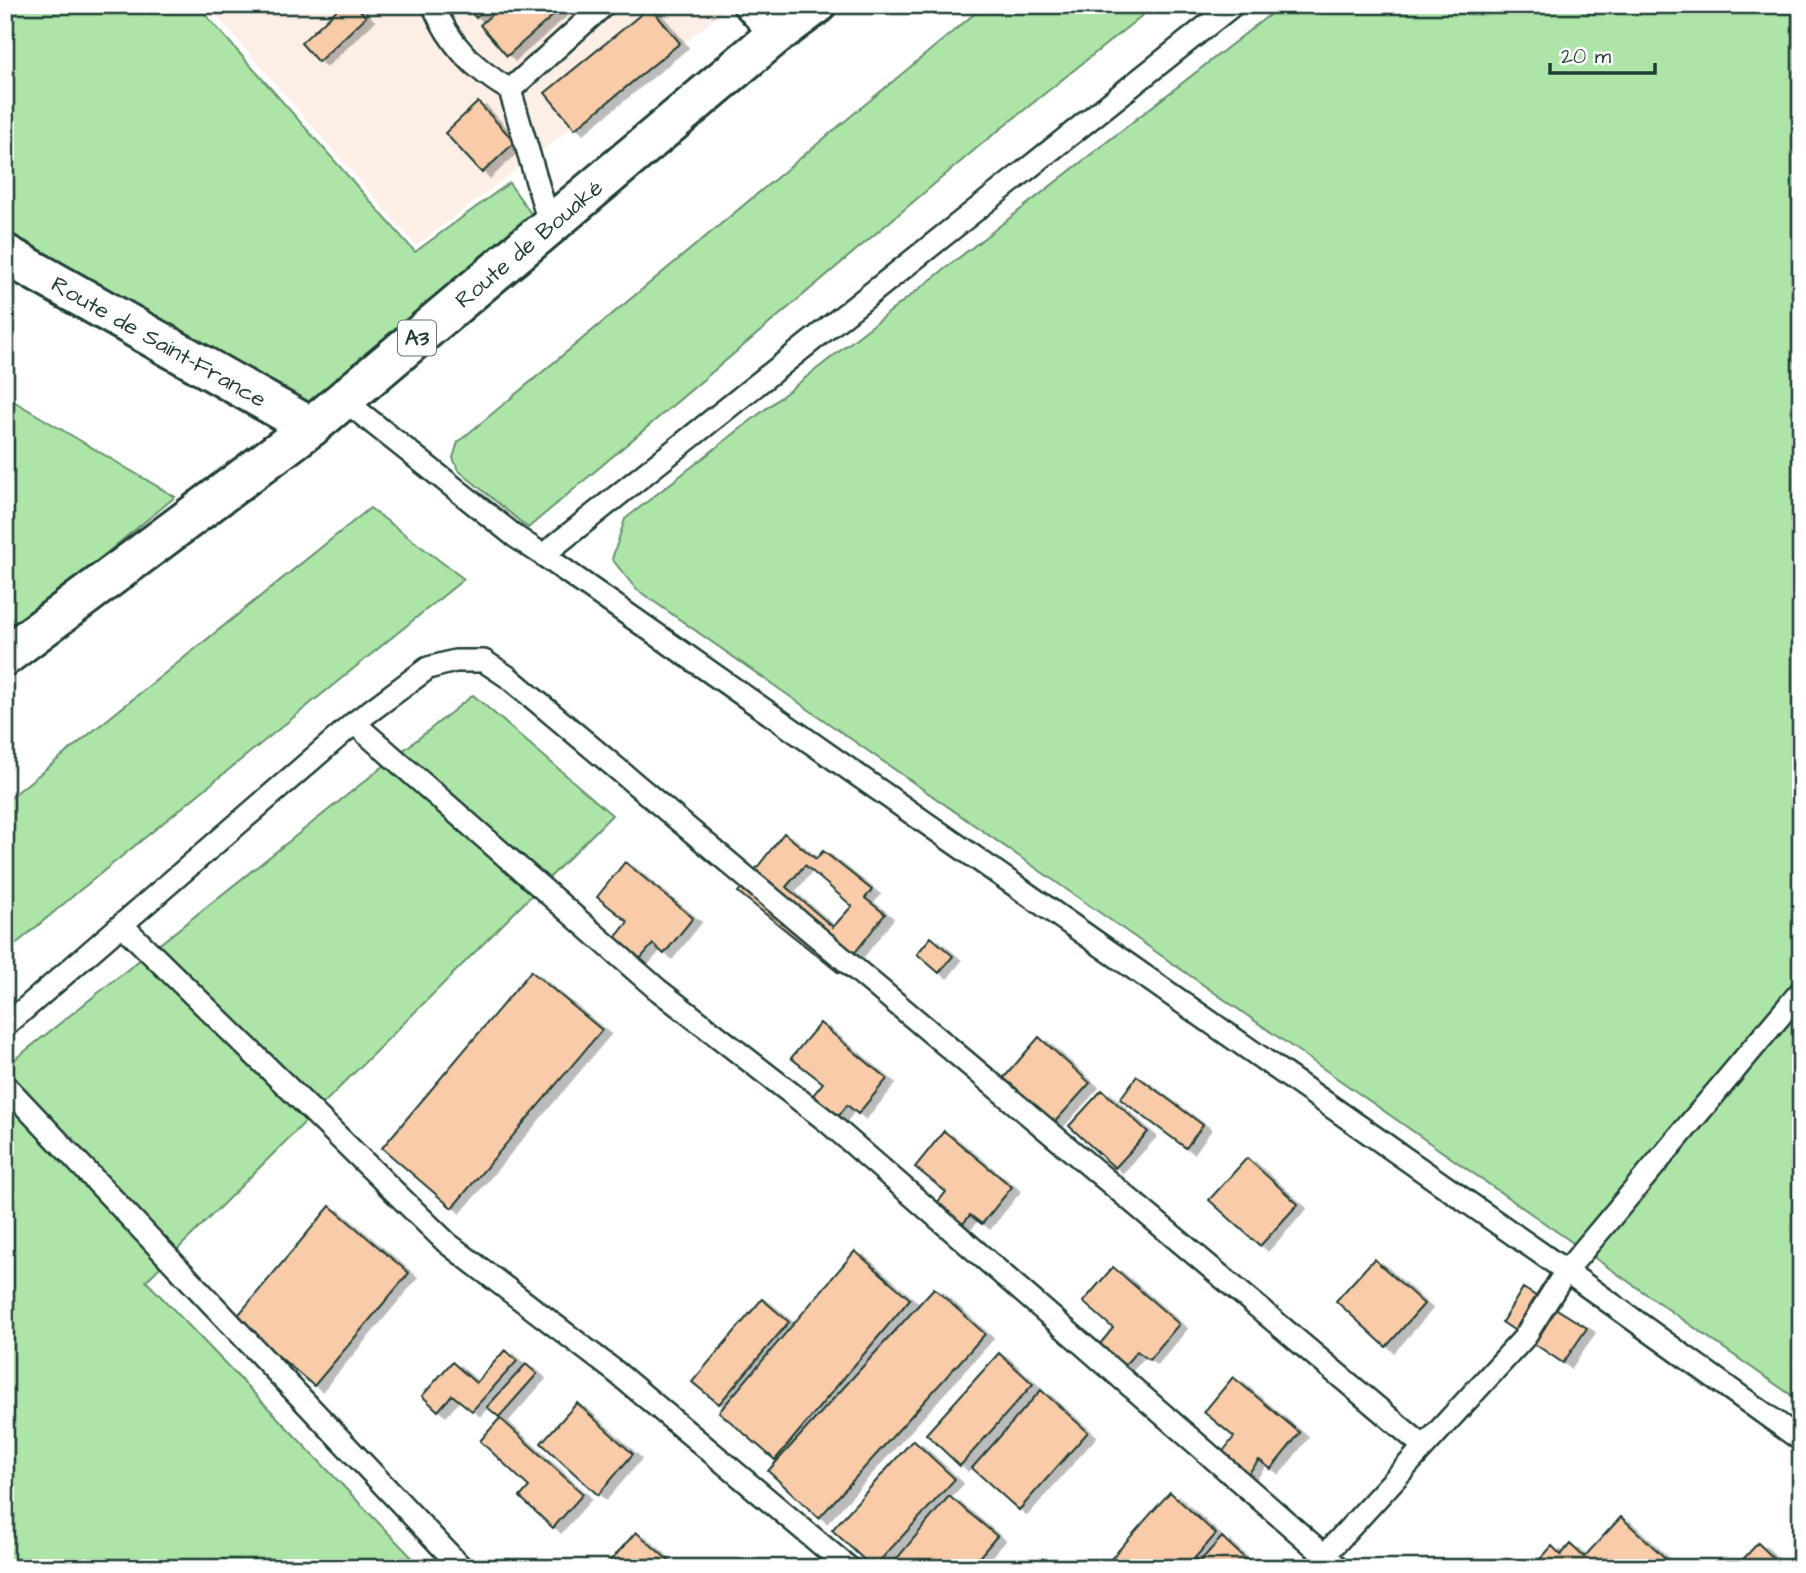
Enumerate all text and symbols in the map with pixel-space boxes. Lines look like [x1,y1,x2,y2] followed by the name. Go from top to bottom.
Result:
[1550,32,1656,76] scale bar
[1561,42,1612,71] text: 20 m
[448,172,610,316] street label: Route de Bouaké
[45,268,272,416] street label: Route de Saint-France
[398,320,436,356] road number: A3

